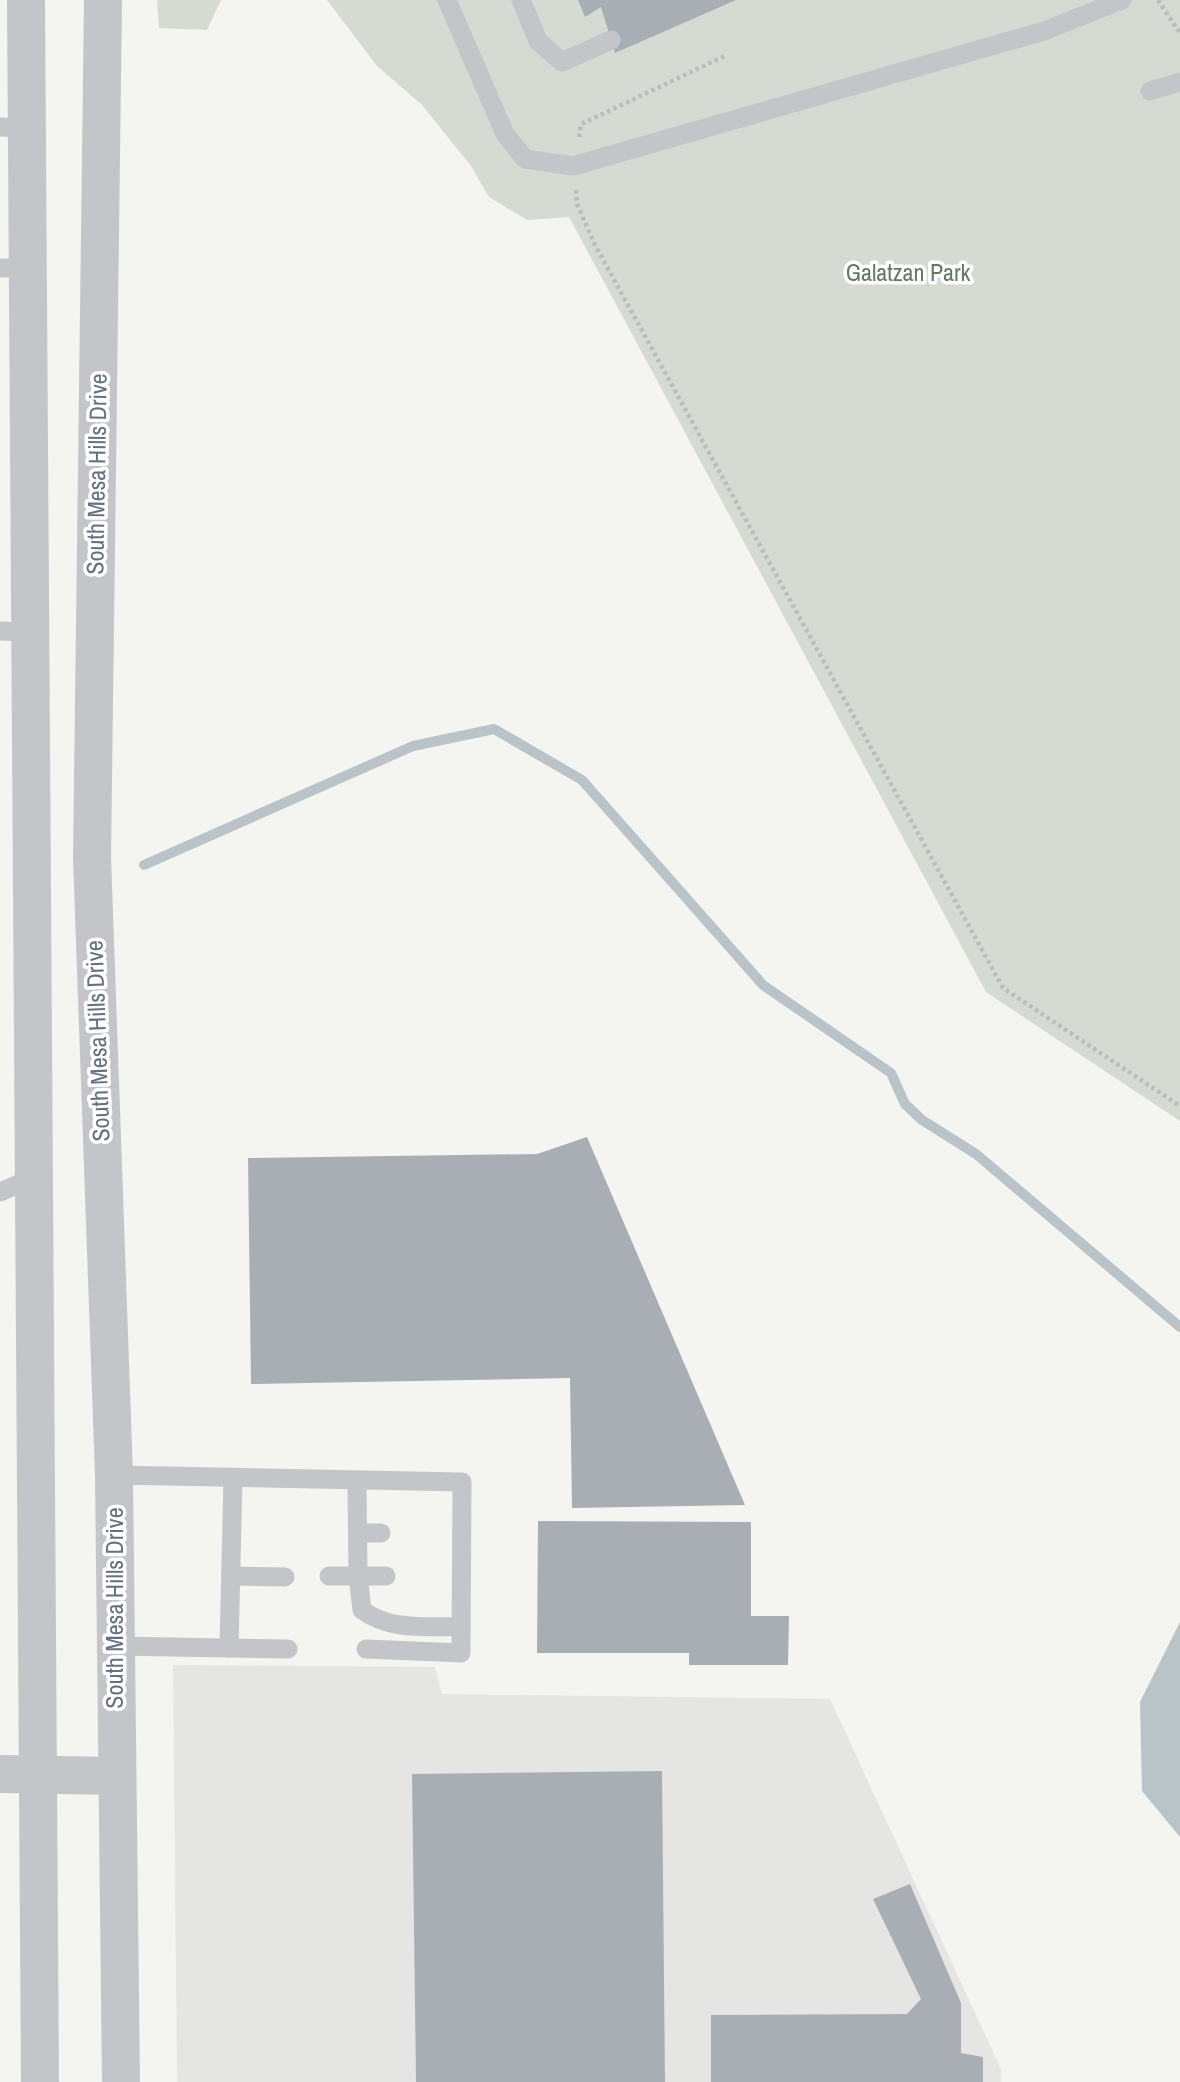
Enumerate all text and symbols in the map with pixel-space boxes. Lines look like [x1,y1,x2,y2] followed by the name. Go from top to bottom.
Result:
[846,256,971,288] park label: Galatzan Park
[78,373,114,575] street label: South Mesa Hills Drive
[77,940,117,1142] street label: South Mesa Hills Drive
[98,1507,130,1709] street label: South Mesa Hills Drive

